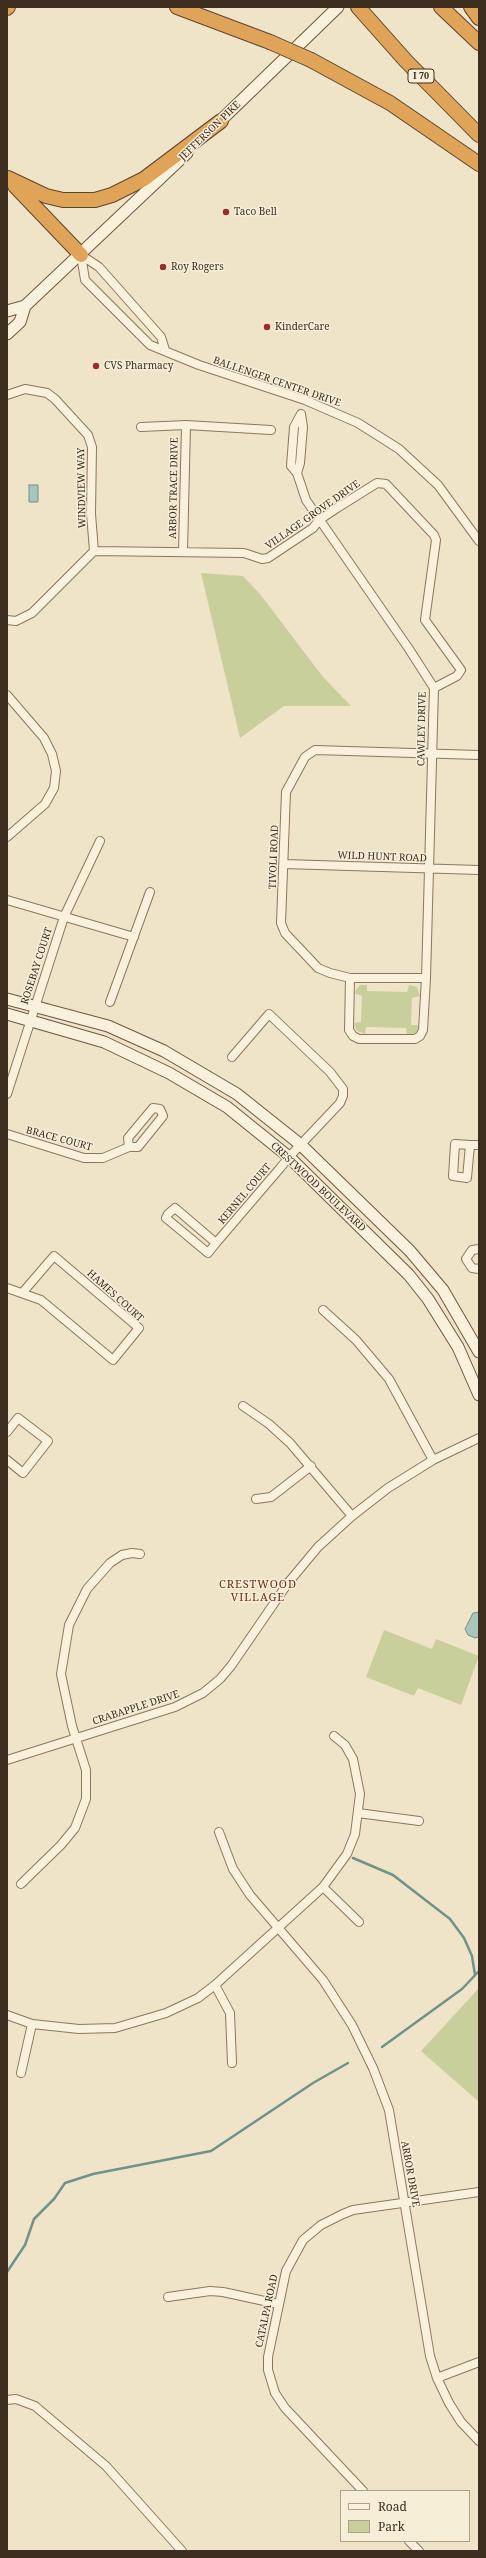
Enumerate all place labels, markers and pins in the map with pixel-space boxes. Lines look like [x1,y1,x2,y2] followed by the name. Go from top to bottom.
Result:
[234,206,277,218] place label: Taco Bell
[221,207,231,217] marker: Taco Bell
[171,261,224,273] place label: Roy Rogers
[158,262,168,272] marker: Roy Rogers
[275,321,330,333] place label: KinderCare
[262,322,272,332] marker: KinderCare
[104,360,173,372] place label: CVS Pharmacy
[91,361,101,371] marker: CVS Pharmacy

